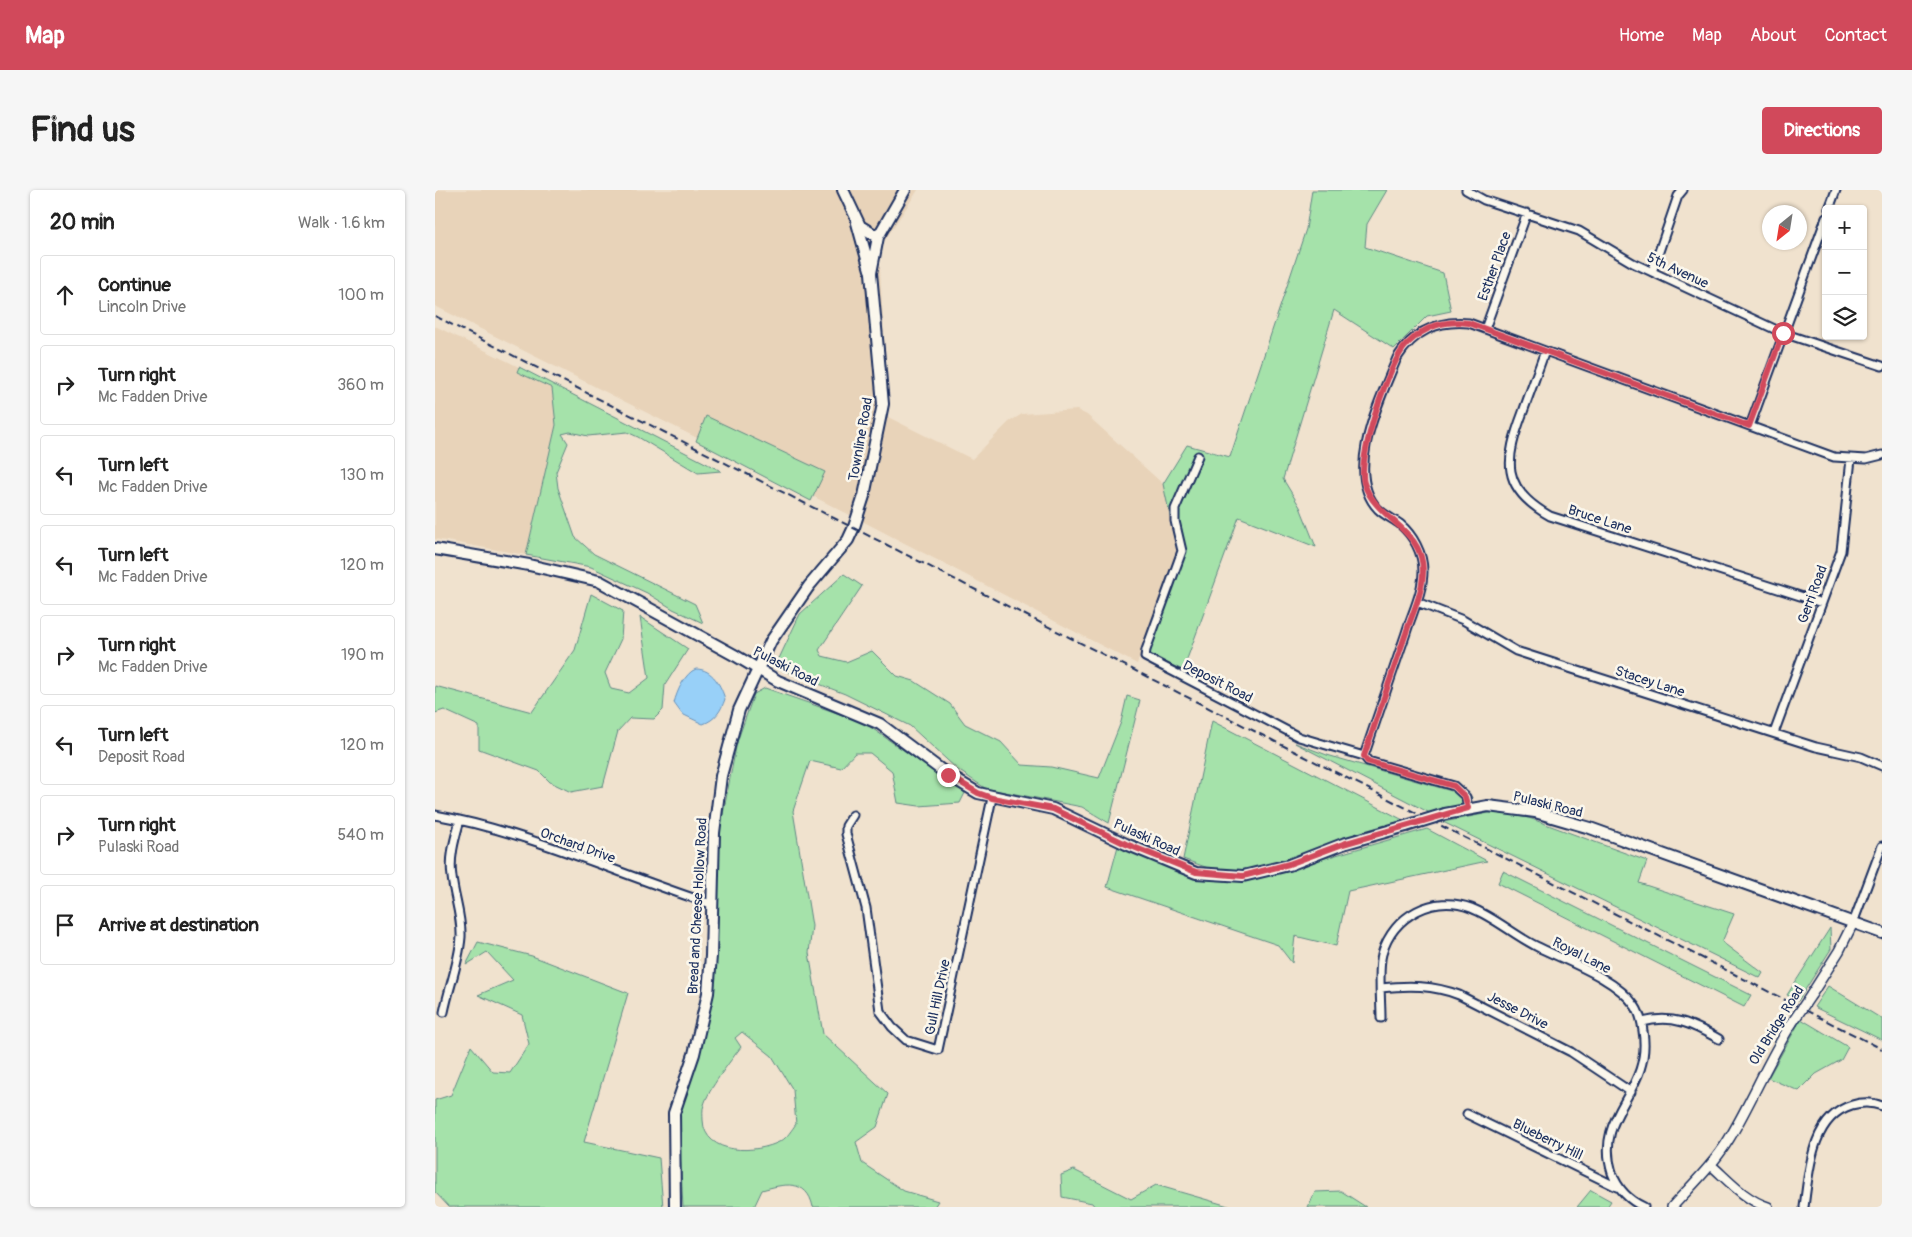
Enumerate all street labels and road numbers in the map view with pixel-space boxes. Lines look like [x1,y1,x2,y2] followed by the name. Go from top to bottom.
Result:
[1474,229,1515,303] street label: Esther Place
[1644,249,1711,292] street label: 5th Avenue
[845,396,876,482] street label: Townline Road
[1566,501,1634,538] street label: Bruce Lane
[1794,563,1831,626] street label: Gerri Road
[750,643,821,690] street label: Pulaski Road
[1180,657,1256,706] street label: Deposit Road
[1613,662,1687,701] street label: Stacey Lane
[1511,788,1585,821] street label: Pulaski Road
[1111,815,1183,860] street label: Pulaski Road
[684,817,711,995] street label: Bread and Cheese Hollow Road
[538,824,618,867] street label: Orchard Drive
[1550,934,1614,977] street label: Royal Lane
[921,958,954,1037] street label: Gull Hill Drive
[1745,982,1808,1068] street label: Old Bridge Road
[1485,988,1551,1033] street label: Jesse Drive
[1510,1115,1586,1164] street label: Blueberry Hill

